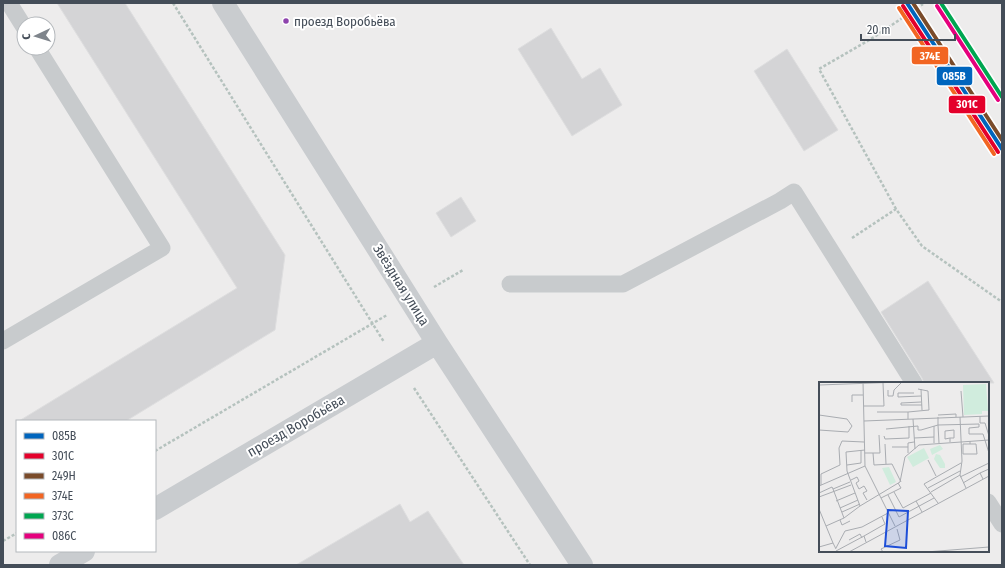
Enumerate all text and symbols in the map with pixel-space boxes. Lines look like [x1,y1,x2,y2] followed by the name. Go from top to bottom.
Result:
[294,14,396,29] place label: проезд Воробьёва
[16,16,56,56] north arrow
[281,16,291,26] marker: проезд Воробьёва
[861,16,955,42] scale bar
[867,23,891,37] text: 20 m
[20,33,33,40] text: С
[911,46,949,65] line badge: 374Е
[919,50,940,63] text: 374Е
[936,66,973,86] line badge: 085В
[942,70,966,83] text: 085В
[948,95,986,114] line badge: 301С
[955,98,978,111] text: 301С
[369,241,433,329] street label: Звёздная улица
[819,382,989,552] inset map
[244,391,348,461] street label: проезд Воробьёва
[16,420,156,552] legend
[52,429,77,443] text: 085В
[52,449,74,463] text: 301С
[52,469,76,483] text: 249Н
[52,489,74,503] text: 374Е
[52,509,74,523] text: 373C
[52,529,76,543] text: 086С

